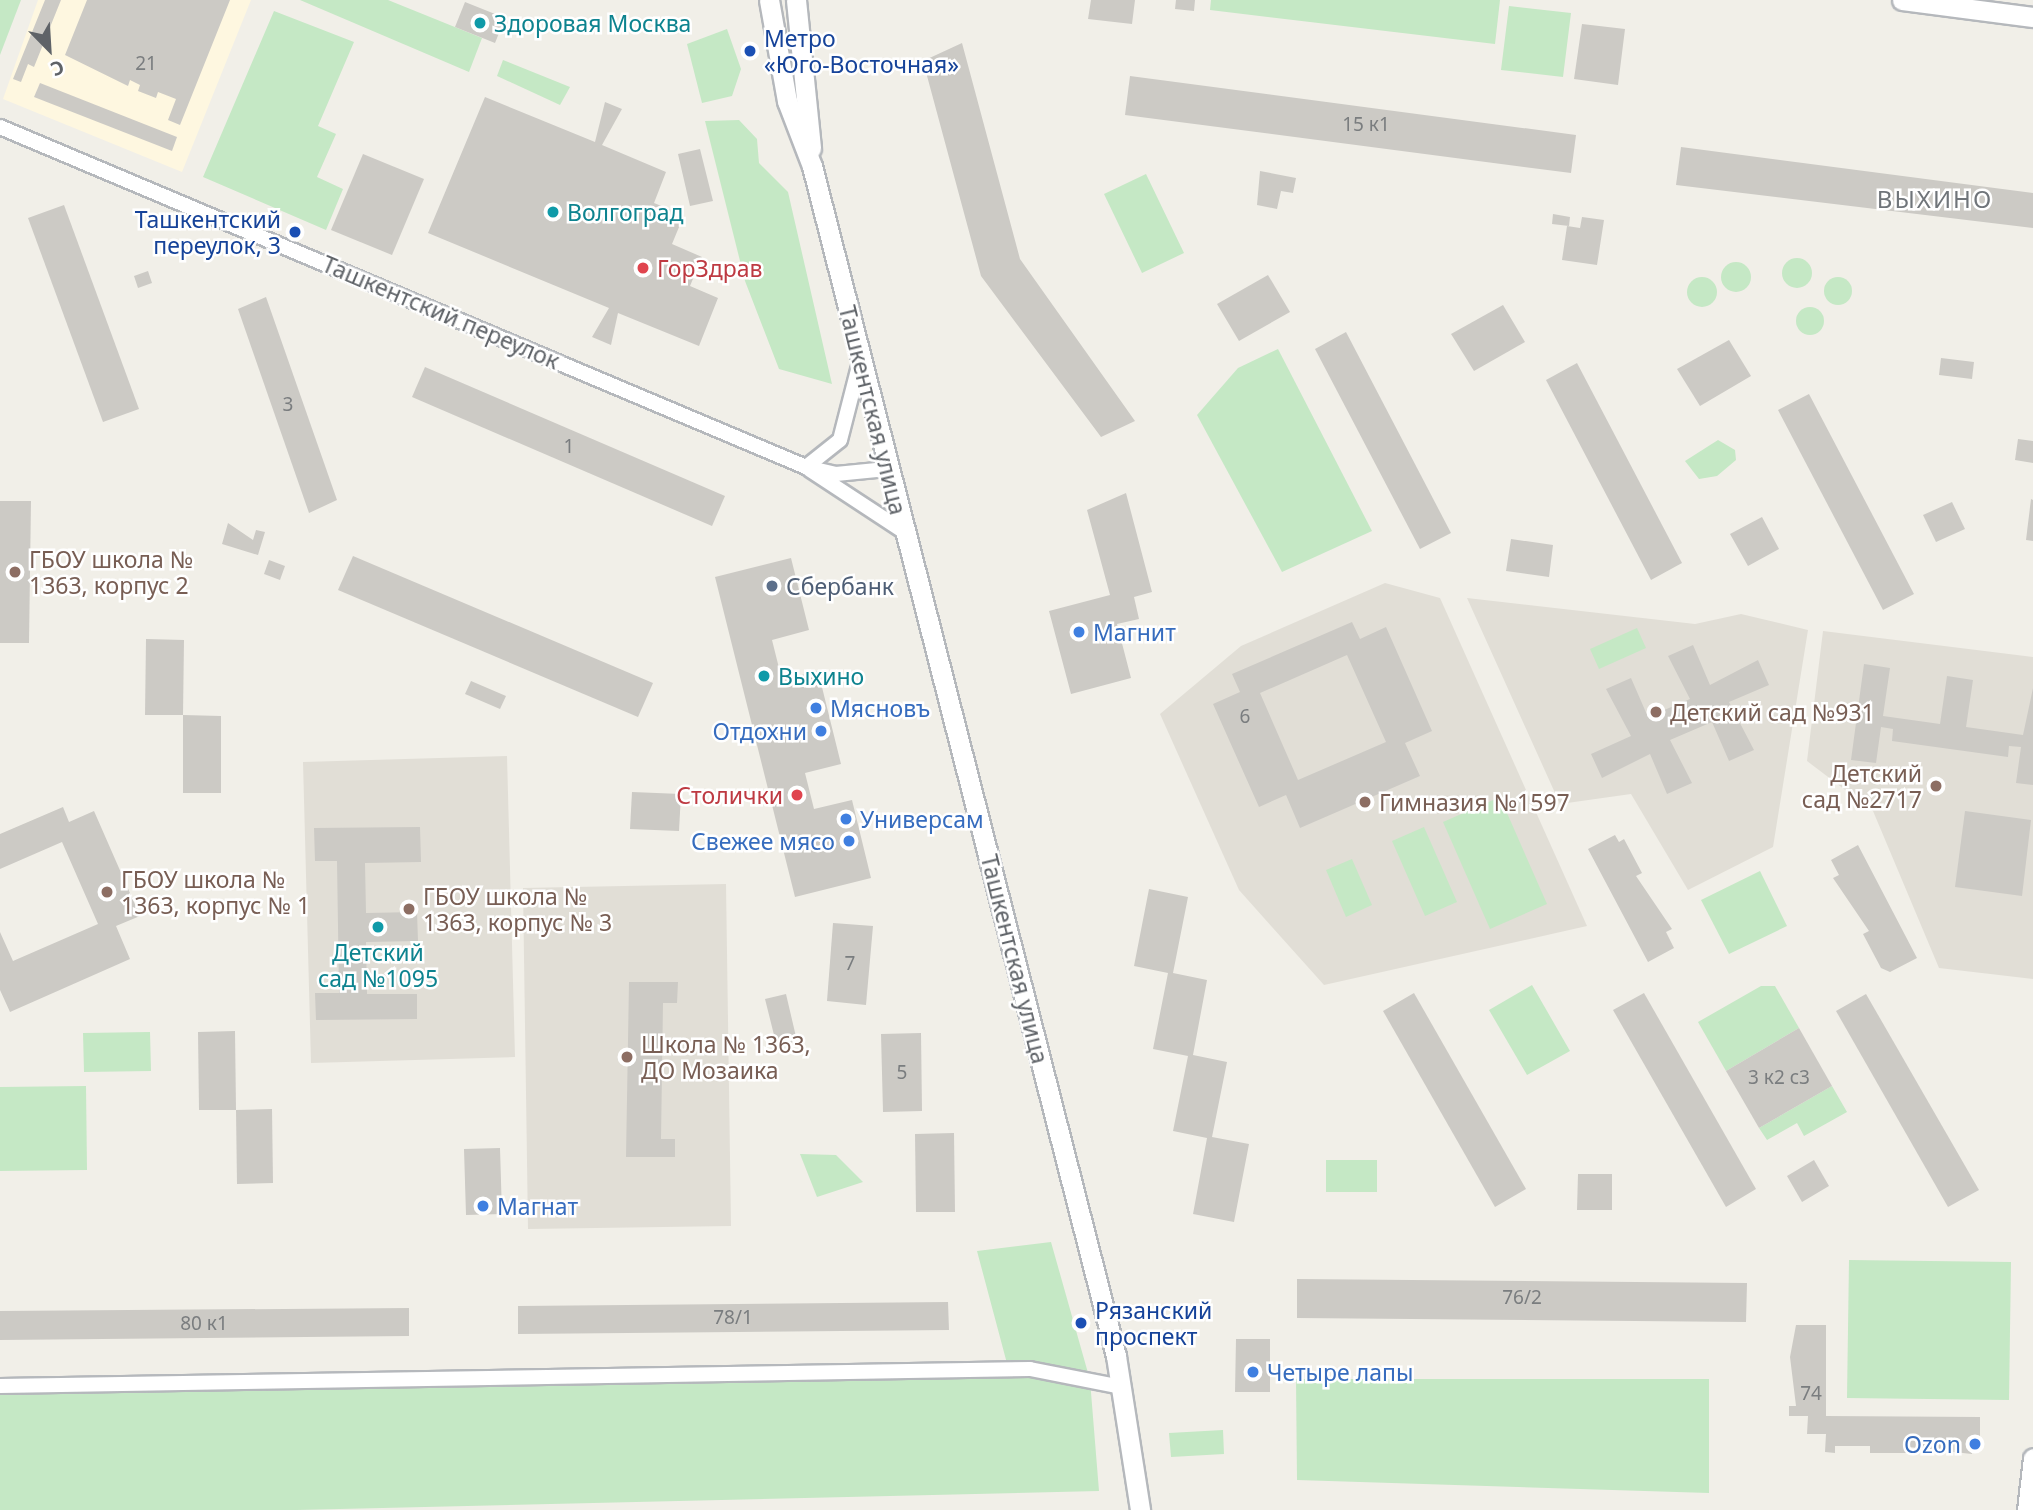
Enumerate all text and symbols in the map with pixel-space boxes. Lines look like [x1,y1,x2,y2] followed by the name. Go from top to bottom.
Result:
[494,9,691,37] place label: Здоровая Москва
[14,14,84,84] north arrow
[472,15,488,31] marker: Здоровая Москва
[764,24,959,78] place label: Метро «Юго-Восточная»
[742,43,758,59] marker: Метро «Юго-Восточная»
[135,53,157,75] house number: 21
[47,54,68,83] text: С
[1342,114,1390,136] house number: 15 к1
[1878,185,1992,213] district label: ВЫХИНО
[567,198,683,226] place label: Волгоград
[545,204,561,220] marker: Волгоград
[135,205,281,259] place label: Ташкентский переулок, 3
[287,224,303,240] marker: Ташкентский переулок, 3
[318,250,564,374] street label: Ташкентский переулок
[657,254,762,282] place label: ГорЗдрав
[635,260,651,276] marker: ГорЗдрав
[834,303,912,517] street label: Ташкентская улица
[283,394,293,416] house number: 3
[564,436,574,458] house number: 1
[29,545,193,599] place label: ГБОУ школа № 1363, корпус 2
[7,564,23,580] marker: ГБОУ школа № 1363, корпус 2
[786,572,894,600] place label: Сбербанк
[764,578,780,594] marker: Сбербанк
[1093,618,1176,646] place label: Магнит
[1071,624,1087,640] marker: Магнит
[778,662,864,690] place label: Выхино
[756,668,772,684] marker: Выхино
[830,694,930,722] place label: Мясновъ
[1670,698,1875,726] place label: Детский сад №931
[808,700,824,716] marker: Мясновъ
[1648,704,1664,720] marker: Детский сад №931
[1240,706,1250,728] house number: 6
[712,717,807,745] place label: Отдохни
[813,723,829,739] marker: Отдохни
[1802,759,1922,813] place label: Детский сад №2717
[1928,778,1944,794] marker: Детский сад №2717
[676,781,783,809] place label: Столички
[789,787,805,803] marker: Столички
[1379,788,1570,816] place label: Гимназия №1597
[1357,794,1373,810] marker: Гимназия №1597
[860,805,984,833] place label: Универсам
[838,811,854,827] marker: Универсам
[691,827,835,855] place label: Свежее мясо
[841,833,857,849] marker: Свежее мясо
[976,852,1054,1066] street label: Ташкентская улица
[121,865,310,919] place label: ГБОУ школа № 1363, корпус № 1
[423,882,612,936] place label: ГБОУ школа № 1363, корпус № 3
[99,884,115,900] marker: ГБОУ школа № 1363, корпус № 1
[401,901,417,917] marker: ГБОУ школа № 1363, корпус № 3
[370,919,386,935] marker: Детский сад №1095
[318,938,438,992] place label: Детский сад №1095
[845,953,855,975] house number: 7
[641,1030,811,1084] place label: Школа № 1363, ДО Мозаика
[619,1049,635,1065] marker: Школа № 1363, ДО Мозаика
[897,1062,907,1084] house number: 5
[1748,1067,1810,1089] house number: 3 к2 с3
[497,1192,578,1220] place label: Магнат
[475,1198,491,1214] marker: Магнат
[1502,1287,1542,1309] house number: 76/2
[1095,1296,1212,1350] place label: Рязанский проспект
[713,1307,753,1329] house number: 78/1
[180,1313,228,1335] house number: 80 к1
[1073,1315,1089,1331] marker: Рязанский проспект
[1267,1358,1413,1386] place label: Четыре лапы
[1245,1364,1261,1380] marker: Четыре лапы
[1800,1383,1822,1405] house number: 74
[1904,1430,1961,1458] place label: Ozon
[1967,1436,1983,1452] marker: Ozon

